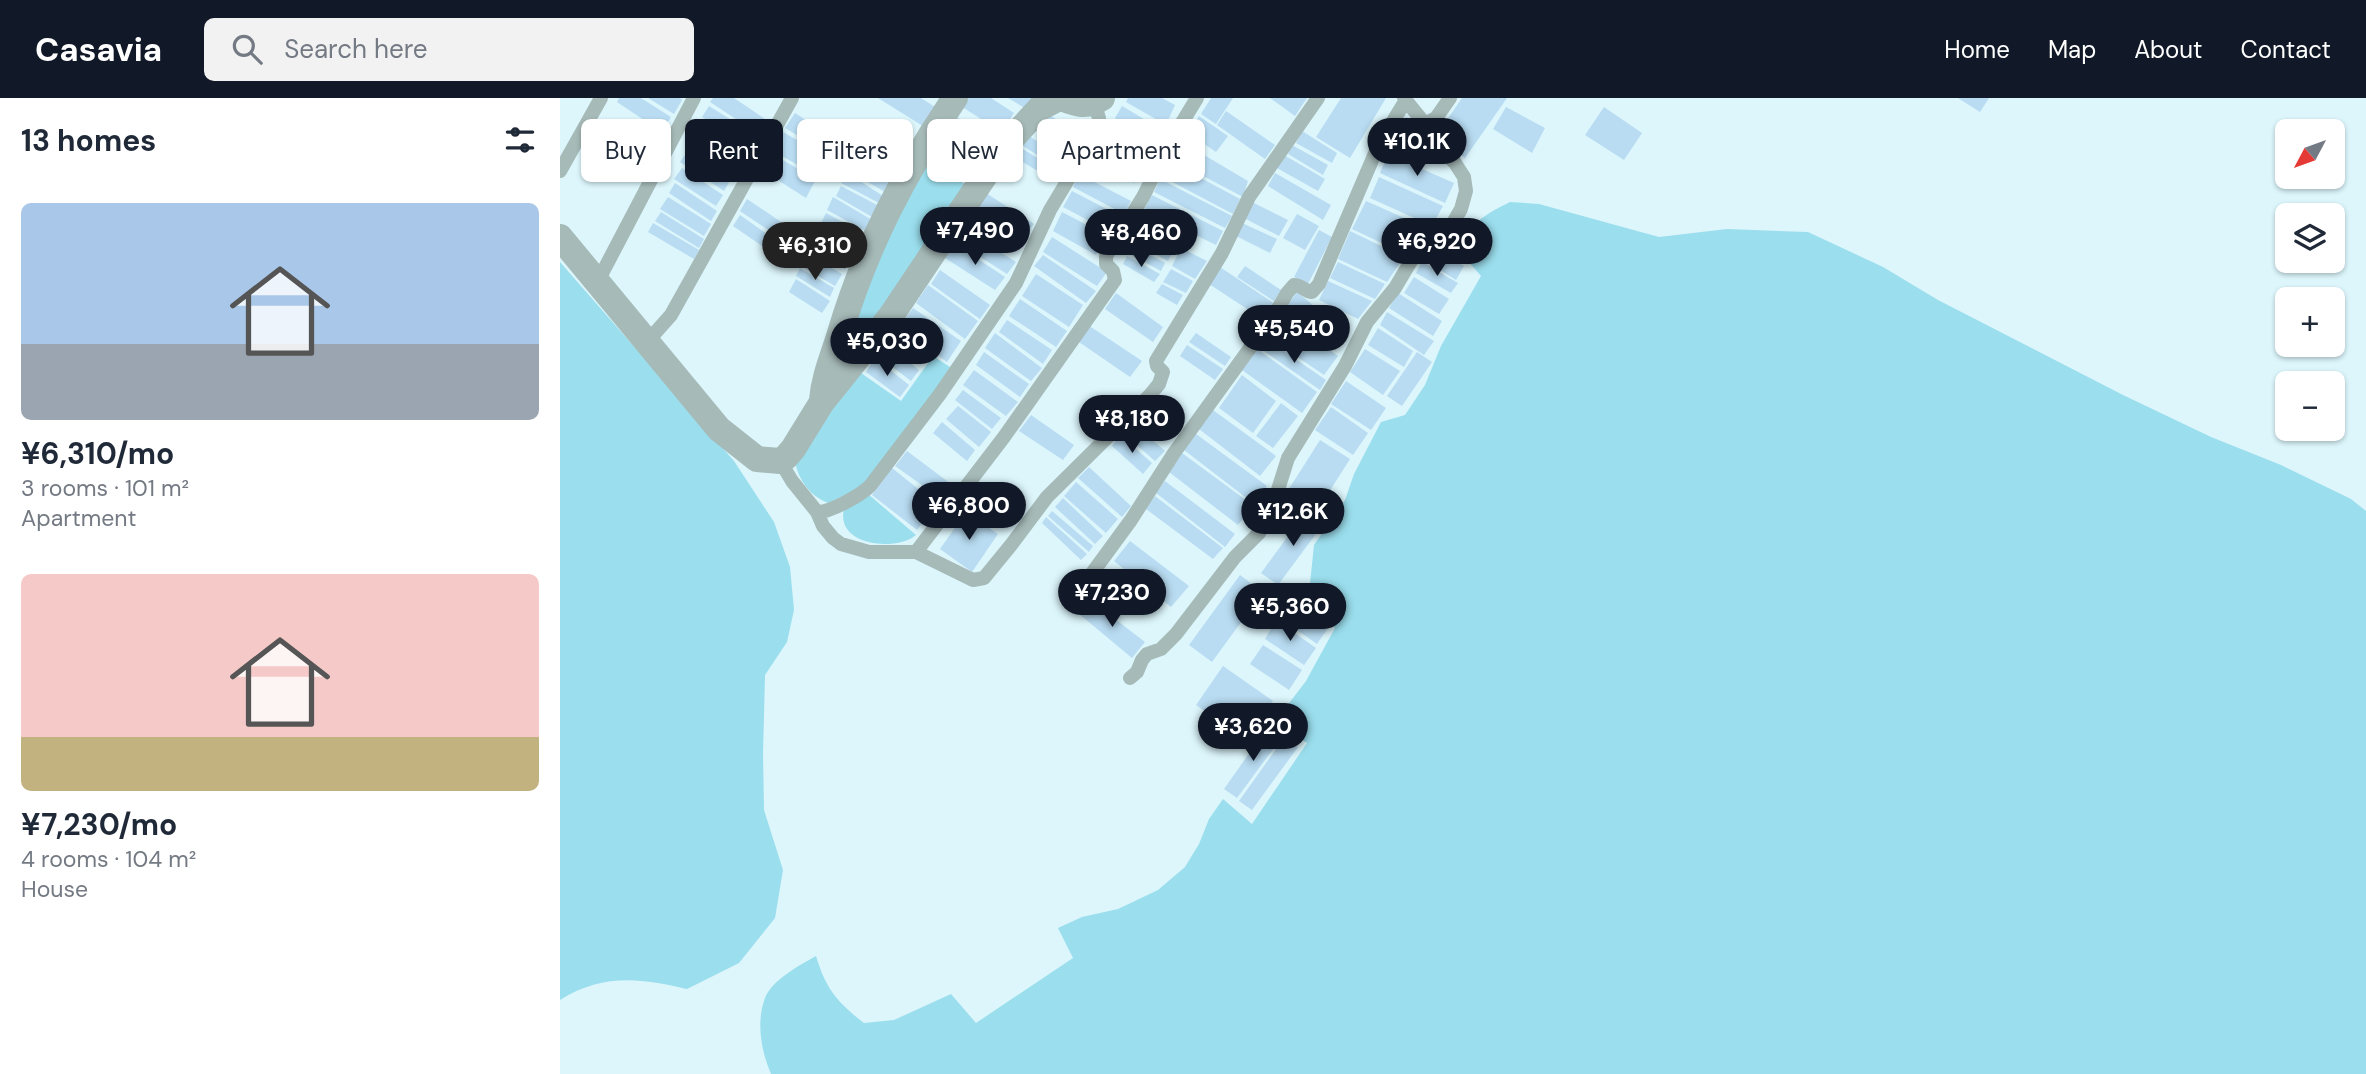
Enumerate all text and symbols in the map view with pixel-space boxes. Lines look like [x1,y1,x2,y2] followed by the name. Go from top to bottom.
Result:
[204,18,694,81] search box
[35,28,162,71] text: Casavia
[228,30,266,68] icon: search
[284,32,428,66] text: Search here
[1944,34,2010,65] text: Home
[2048,34,2096,65] text: Map
[2134,34,2203,65] text: About
[2241,34,2331,65] text: Contact
[1360,118,1474,178] pin: ¥10.1K
[581,119,671,182] chip: Buy
[685,119,783,182] chip: Rent
[797,119,913,182] chip: Filters
[927,119,1023,182] chip: New
[1037,119,1205,182] chip: Apartment
[2275,119,2345,189] north arrow
[2275,119,2345,441] map controls
[21,121,156,160] text: 13 homes
[501,121,539,159] icon: filters
[1383,126,1451,156] text: ¥10.1K
[2275,203,2345,273] button: layers
[918,208,1032,267] pin: ¥7,490
[1084,209,1198,269] pin: ¥8,460
[936,215,1014,245] text: ¥7,490
[1101,217,1181,247] text: ¥8,460
[1380,218,1494,278] pin: ¥6,920
[758,222,872,282] pin: ¥6,310
[1397,226,1477,256] text: ¥6,920
[778,230,852,260] text: ¥6,310
[217,248,343,374] icon: home
[2275,287,2345,357] button: +
[1237,306,1351,365] pin: ¥5,540
[1254,313,1334,343] text: ¥5,540
[830,318,944,378] pin: ¥5,030
[846,326,928,356] text: ¥5,030
[2275,371,2345,441] button: −
[1075,396,1189,455] pin: ¥8,180
[1095,403,1169,433] text: ¥8,180
[21,434,174,473] text: ¥6,310/mo
[21,473,189,503] text: 3 rooms · 101 m²
[912,482,1026,542] pin: ¥6,800
[1236,489,1350,548] pin: ¥12.6K
[928,490,1010,520] text: ¥6,800
[1257,496,1329,526] text: ¥12.6K
[21,503,136,533] text: Apartment
[1055,570,1169,629] pin: ¥7,230
[1074,577,1150,607] text: ¥7,230
[1233,584,1347,643] pin: ¥5,360
[1250,591,1330,621] text: ¥5,360
[217,619,343,745] icon: home
[1196,704,1310,763] pin: ¥3,620
[1214,711,1292,741] text: ¥3,620
[21,805,177,844] text: ¥7,230/mo
[21,844,196,874] text: 4 rooms · 104 m²
[21,874,88,904] text: House

